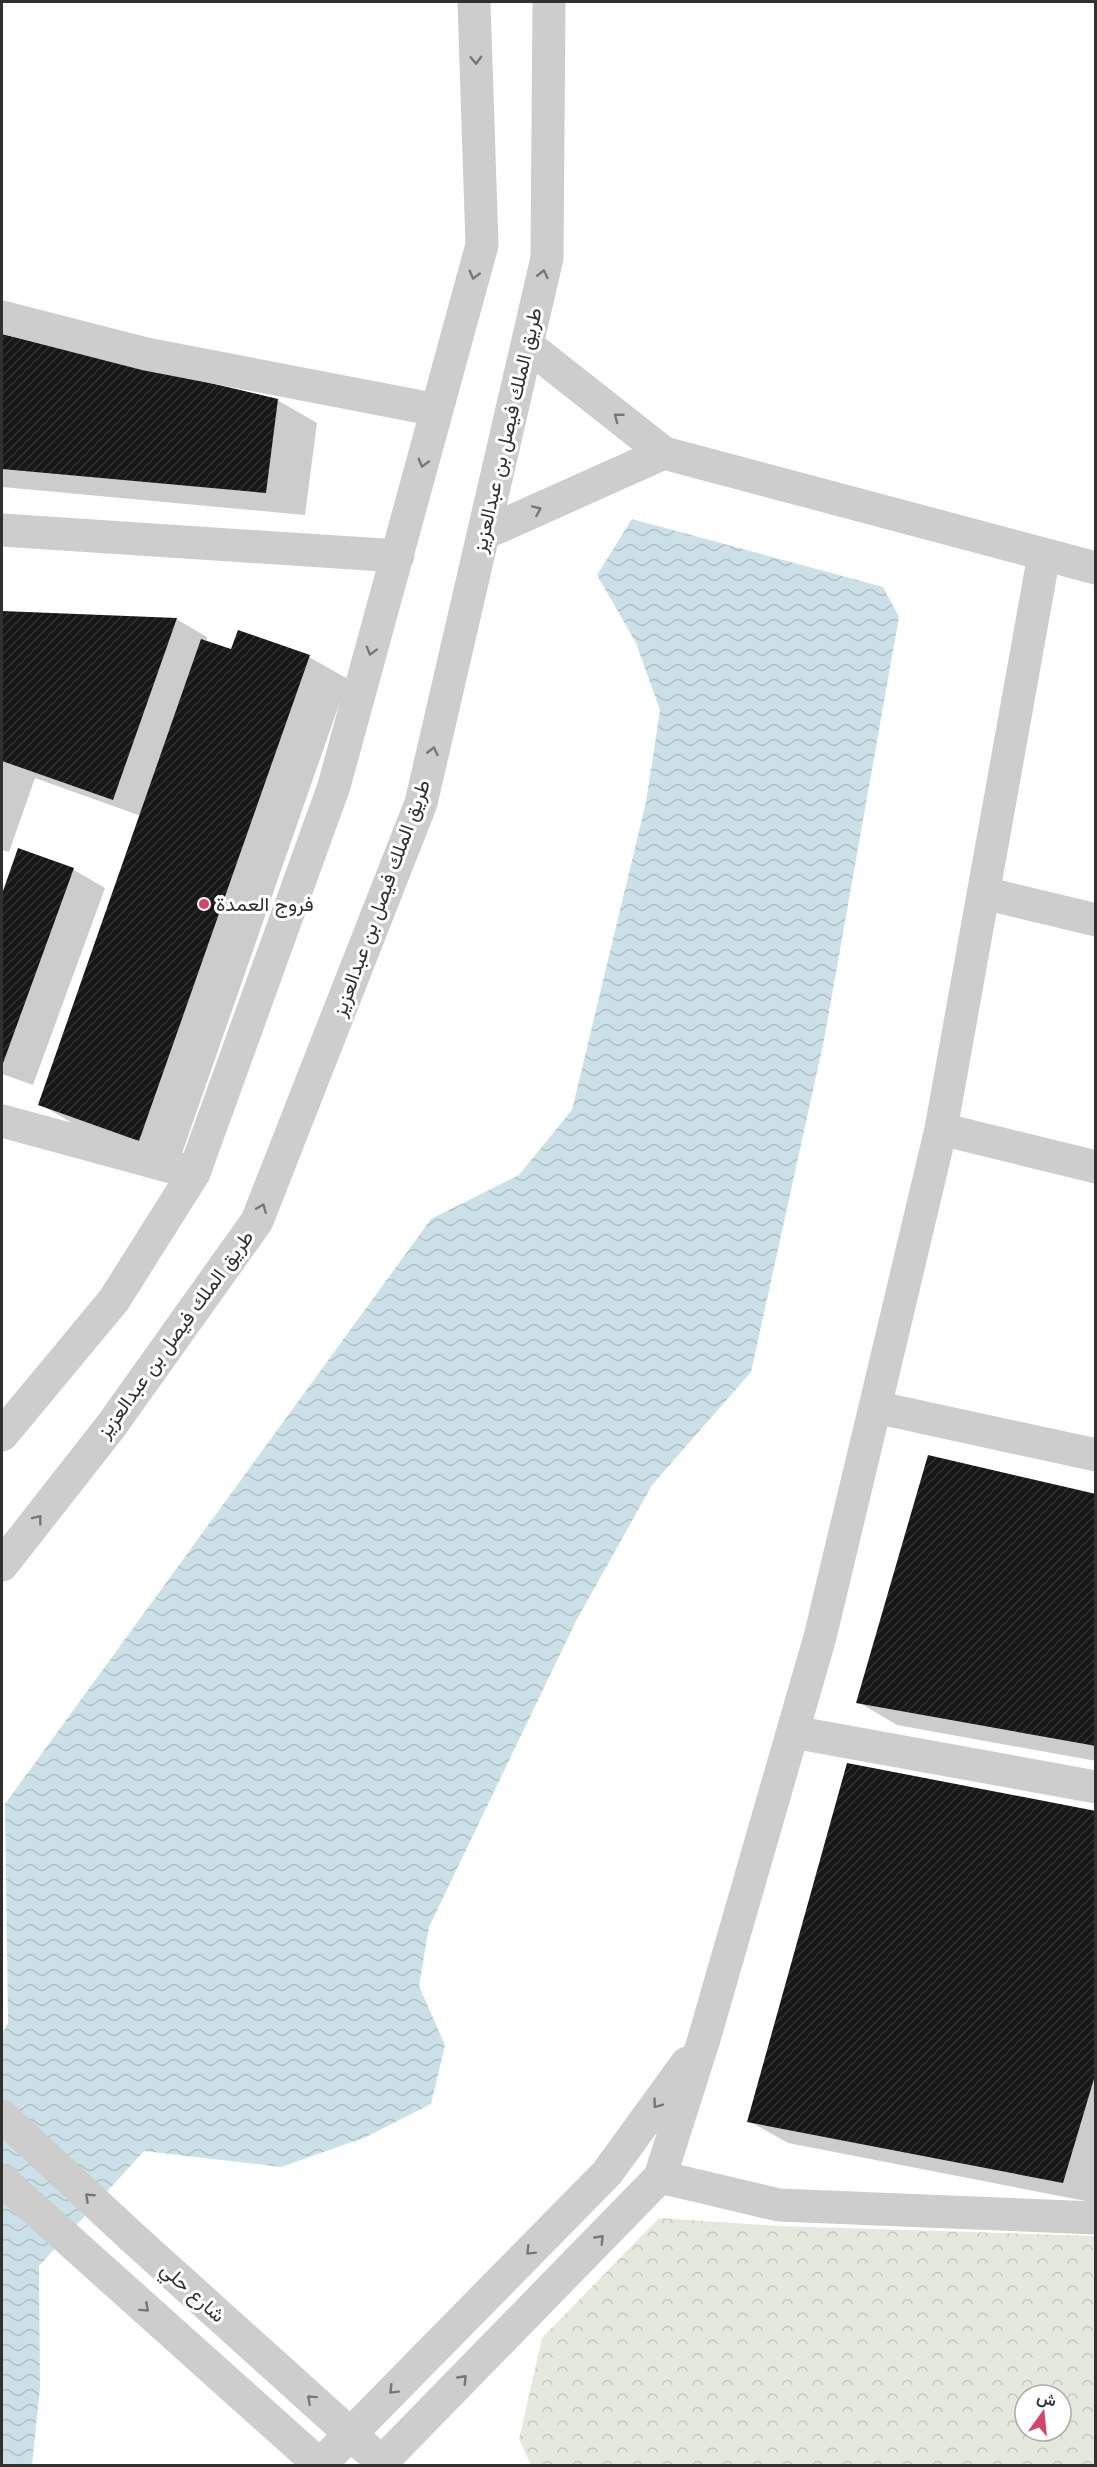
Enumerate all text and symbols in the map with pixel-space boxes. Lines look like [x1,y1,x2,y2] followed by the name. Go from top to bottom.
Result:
[469,55,482,64] one-way arrow
[469,269,481,280] one-way arrow
[536,269,549,279] one-way arrow
[468,305,548,556] street label: طريق الملك فيصل بن عبدالعزيز
[614,414,625,425] one-way arrow
[418,457,430,468] one-way arrow
[530,505,541,517] one-way arrow
[366,645,378,656] one-way arrow
[426,746,439,756] one-way arrow
[327,777,436,1021] street label: طريق الملك فيصل بن عبدالعزيز
[216,893,314,918] place label: فروج العمدة
[197,897,211,911] marker: فروج العمدة
[255,1203,267,1214] one-way arrow
[92,1226,259,1444] street label: طريق الملك فيصل بن عبدالعزيز
[30,1515,41,1526] one-way arrow
[653,2097,664,2108] one-way arrow
[85,2193,96,2204] one-way arrow
[592,2236,603,2247] one-way arrow
[526,2243,537,2254] one-way arrow
[152,2258,230,2331] street label: شارع حلي
[138,2301,149,2312] one-way arrow
[456,2375,467,2386] one-way arrow
[389,2383,400,2393] one-way arrow
[1013,2383,1073,2443] north arrow
[1035,2388,1058,2411] text: ش
[307,2395,318,2406] one-way arrow

